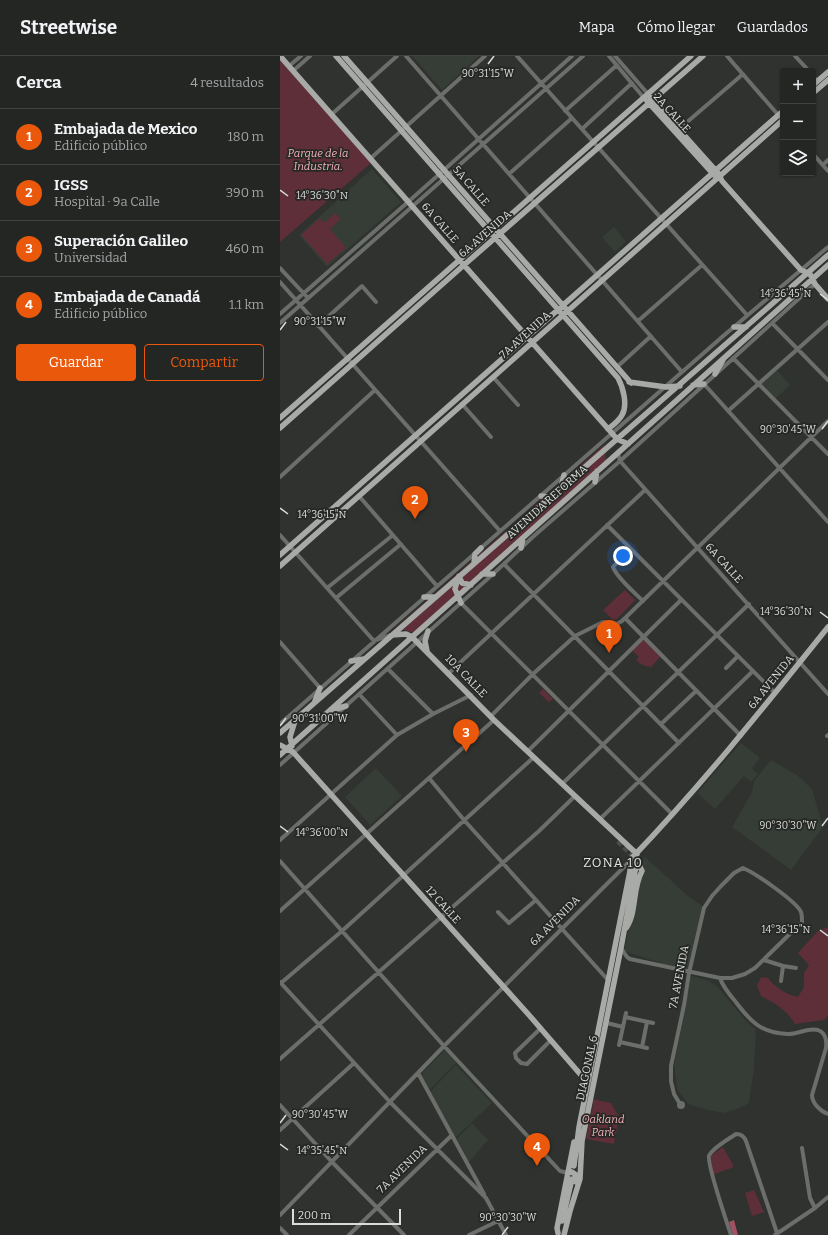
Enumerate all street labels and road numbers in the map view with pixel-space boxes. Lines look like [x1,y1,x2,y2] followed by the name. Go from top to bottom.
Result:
[651,90,693,136] street label: 2A CALLE
[450,163,492,209] street label: 5A CALLE
[419,200,461,246] street label: 6A CALLE
[456,208,514,260] street label: 6A AVENIDA
[497,308,553,361] street label: 7A AVENIDA
[504,462,590,542] street label: AVENIDA REFORMA
[703,540,746,586] street label: 6A CALLE
[442,652,490,700] street label: 10A CALLE
[745,652,797,712] street label: 6A AVENIDA
[423,884,463,926] street label: 12 CALLE
[527,893,583,949] street label: 6A AVENIDA
[666,944,692,1010] street label: 7A AVENIDA
[574,1034,600,1102] street label: DIAGONAL 6
[374,1142,430,1196] street label: 7A AVENIDA

